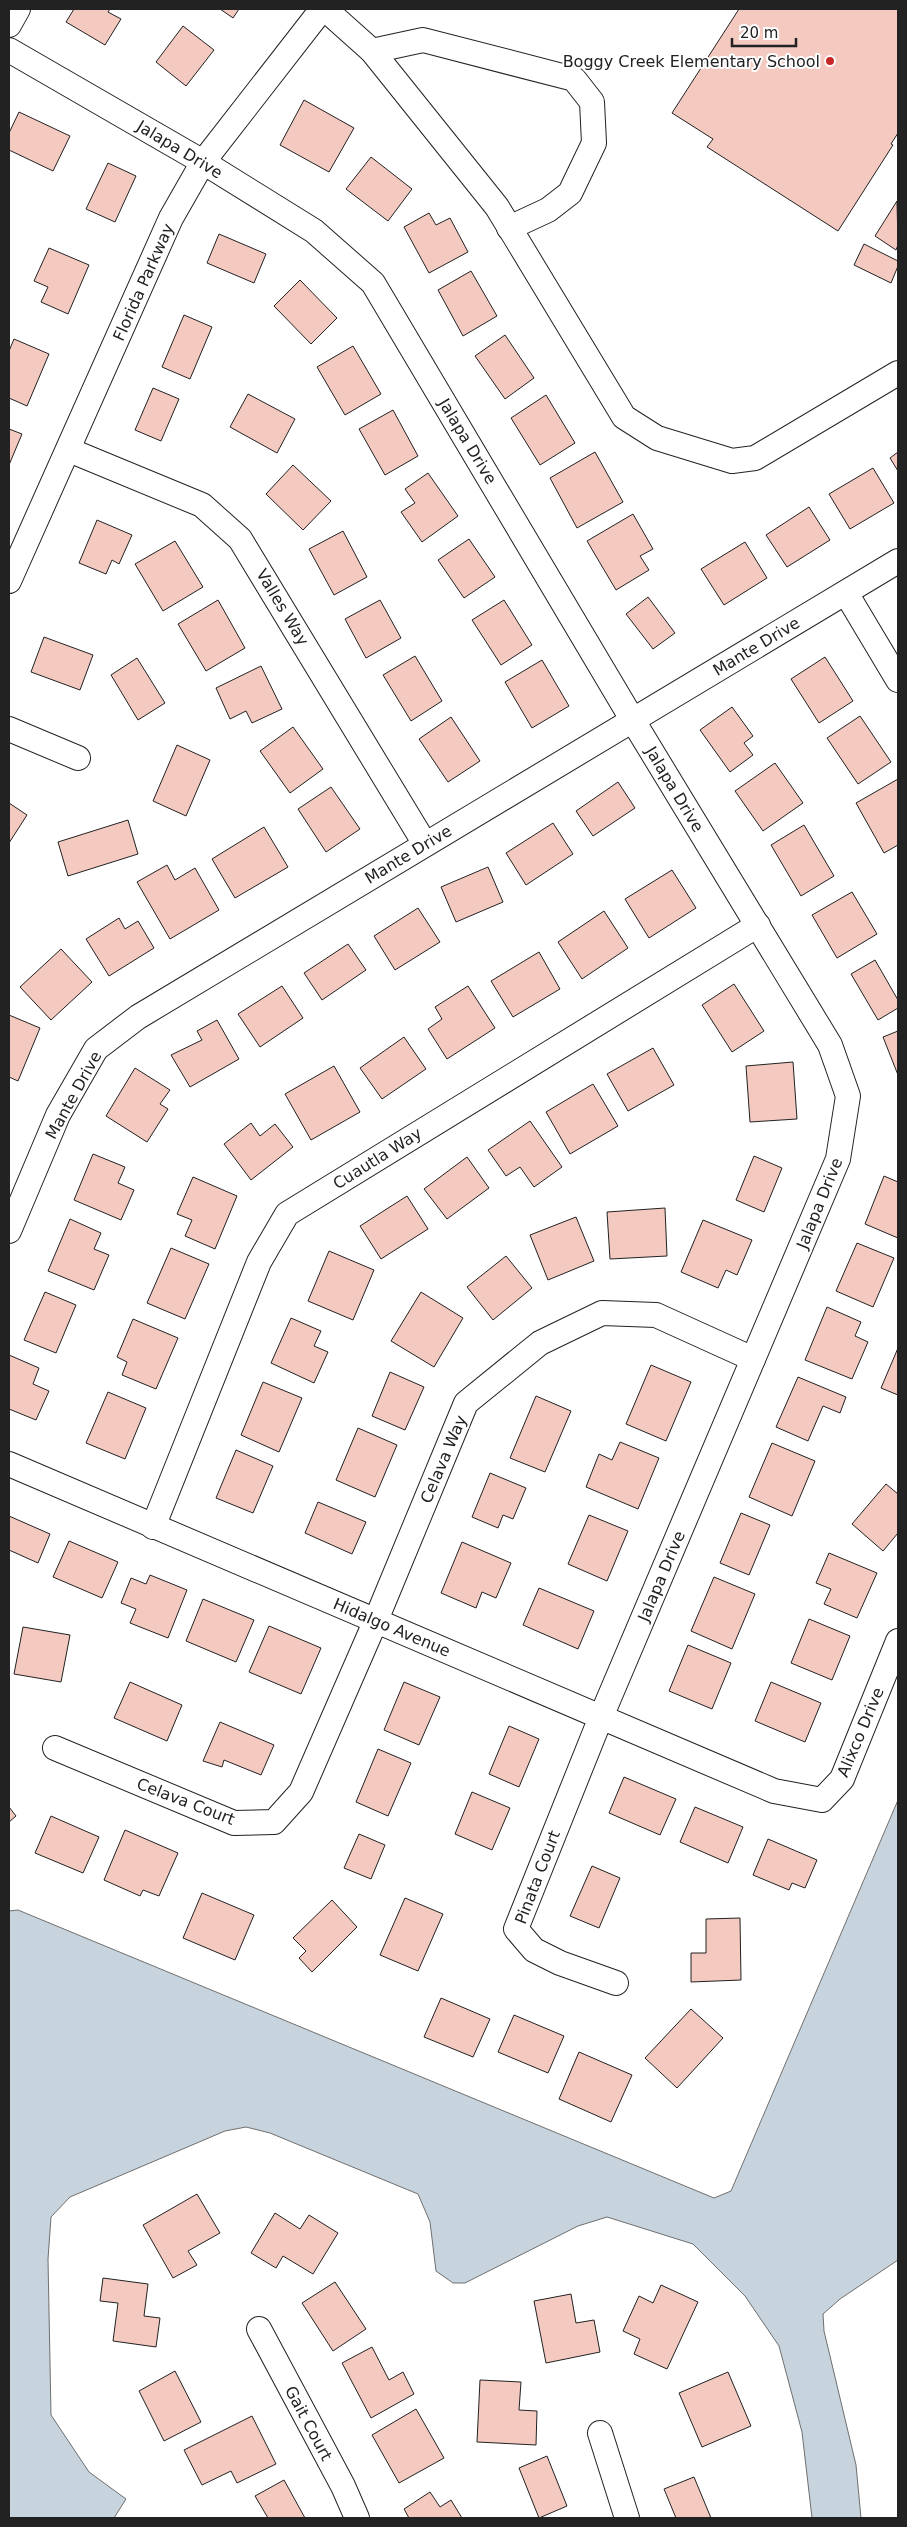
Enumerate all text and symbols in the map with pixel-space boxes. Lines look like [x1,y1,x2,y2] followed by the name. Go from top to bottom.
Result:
[732,15,796,47] scale bar
[740,24,778,42] text: 20 m
[563,52,820,71] place label: Boggy Creek Elementary School
[824,55,836,67] marker: Boggy Creek Elementary School
[133,116,226,182] street label: Jalapa Drive
[109,221,178,344] street label: Florida Parkway
[434,394,501,488] street label: Jalapa Drive
[252,566,313,649] street label: Valles Way
[710,613,803,680] street label: Mante Drive
[641,742,708,836] street label: Jalapa Drive
[362,821,455,888] street label: Mante Drive
[41,1048,105,1143] street label: Mante Drive
[329,1124,425,1193] street label: Cuautla Way
[792,1155,846,1252] street label: Jalapa Drive
[416,1412,471,1506] street label: Celava Way
[633,1528,689,1625] street label: Jalapa Drive
[330,1594,453,1661] street label: Hidalgo Avenue
[833,1685,888,1780] street label: Alixco Drive
[134,1774,238,1829] street label: Celava Court
[511,1828,564,1927] street label: Pinata Court
[281,2383,336,2464] street label: Gait Court

